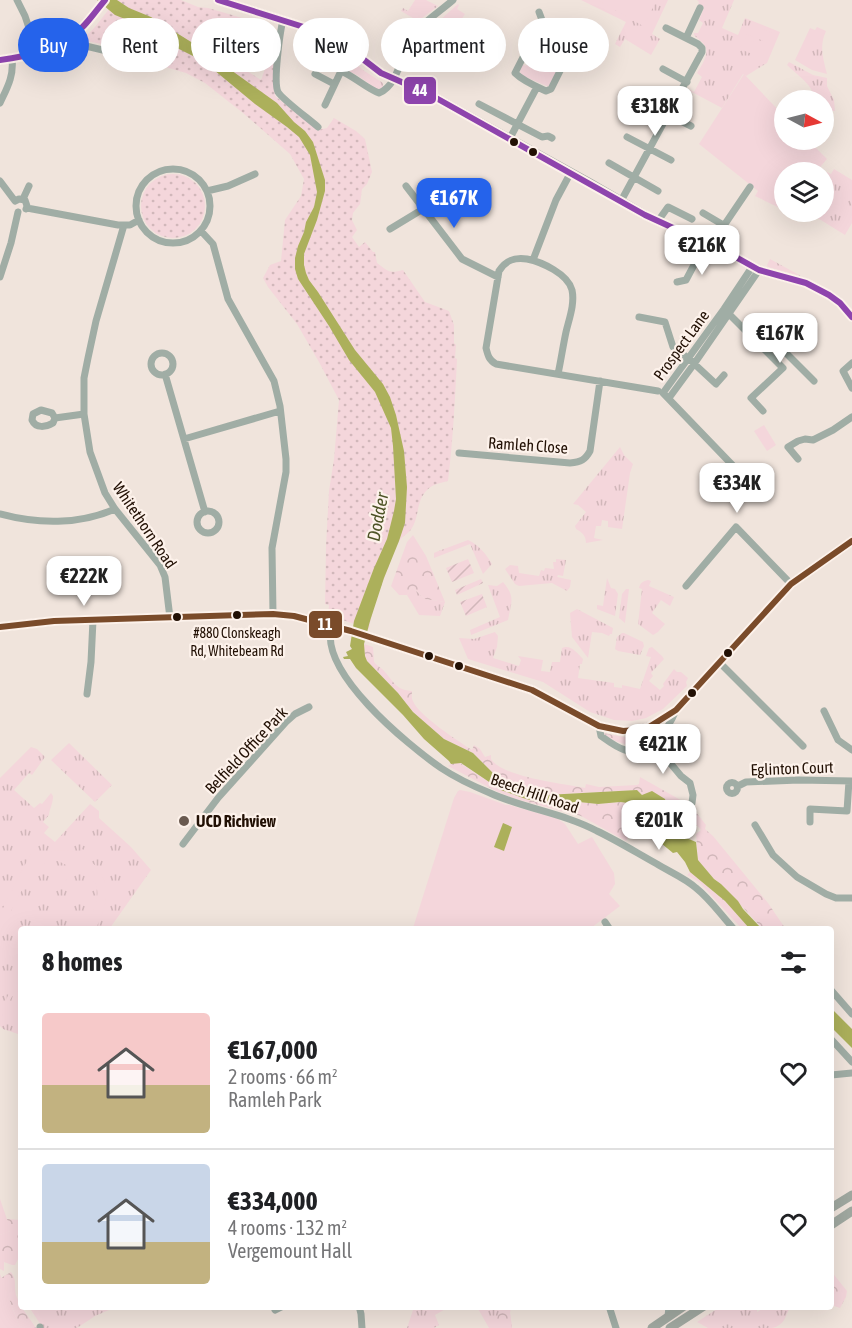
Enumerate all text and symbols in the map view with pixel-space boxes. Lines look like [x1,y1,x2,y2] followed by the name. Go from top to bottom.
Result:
[18,18,89,72] chip: Buy
[101,18,179,72] chip: Rent
[191,18,281,72] chip: Filters
[293,18,369,72] chip: New
[381,18,506,72] chip: Apartment
[518,18,609,72] chip: House
[403,76,437,105] line badge: 44
[411,81,428,99] text: 44
[613,86,697,137] pin: €318K
[774,90,834,150] north arrow
[774,90,834,222] map controls
[632,94,679,117] text: €318K
[508,136,520,148] unlabelled marker
[527,146,539,158] unlabelled marker
[774,162,834,222] button: layers
[412,178,496,229] pin: €167K
[431,186,478,209] text: €167K
[660,225,744,276] pin: €216K
[679,233,726,256] text: €216K
[650,307,713,384] street label: Prospect Lane
[738,313,822,364] pin: €167K
[757,321,804,344] text: €167K
[487,433,569,457] street label: Ramleh Close
[695,463,779,514] pin: €334K
[714,471,761,494] text: €334K
[110,479,180,571] street label: Whitethorn Road
[363,490,393,543] water label: Dodder
[42,556,126,607] pin: €222K
[61,564,108,587] text: €222K
[231,609,243,621] marker: #880 Clonskeagh Rd, Whitebeam Rd
[308,610,343,639] line badge: 11
[171,611,183,623] unlabelled marker
[317,615,333,633] text: 11
[190,625,284,659] place label: #880 Clonskeagh Rd, Whitebeam Rd
[722,647,734,659] unlabelled marker
[423,650,435,662] unlabelled marker
[453,660,465,672] unlabelled marker
[686,687,698,699] unlabelled marker
[201,703,291,797] street label: Belfield Office Park
[621,724,705,775] pin: €421K
[640,732,687,755] text: €421K
[750,758,834,779] street label: Eglinton Court
[489,770,581,816] street label: Beech Hill Road
[617,800,701,851] pin: €201K
[636,808,683,831] text: €201K
[196,812,277,830] place label: UCD Richview
[177,814,191,828] marker: UCD Richview
[777,946,810,979] icon: filters
[42,947,122,977] text: 8 homes
[228,1035,318,1065] text: €167,000
[90,1037,162,1109] icon: home
[777,1057,810,1090] icon: heart
[228,1065,338,1088] text: 2 rooms · 66 m²
[228,1088,322,1111] text: Ramleh Park
[228,1186,318,1216] text: €334,000
[90,1188,162,1260] icon: home
[777,1208,810,1241] icon: heart
[228,1216,347,1239] text: 4 rooms · 132 m²
[228,1239,352,1262] text: Vergemount Hall

